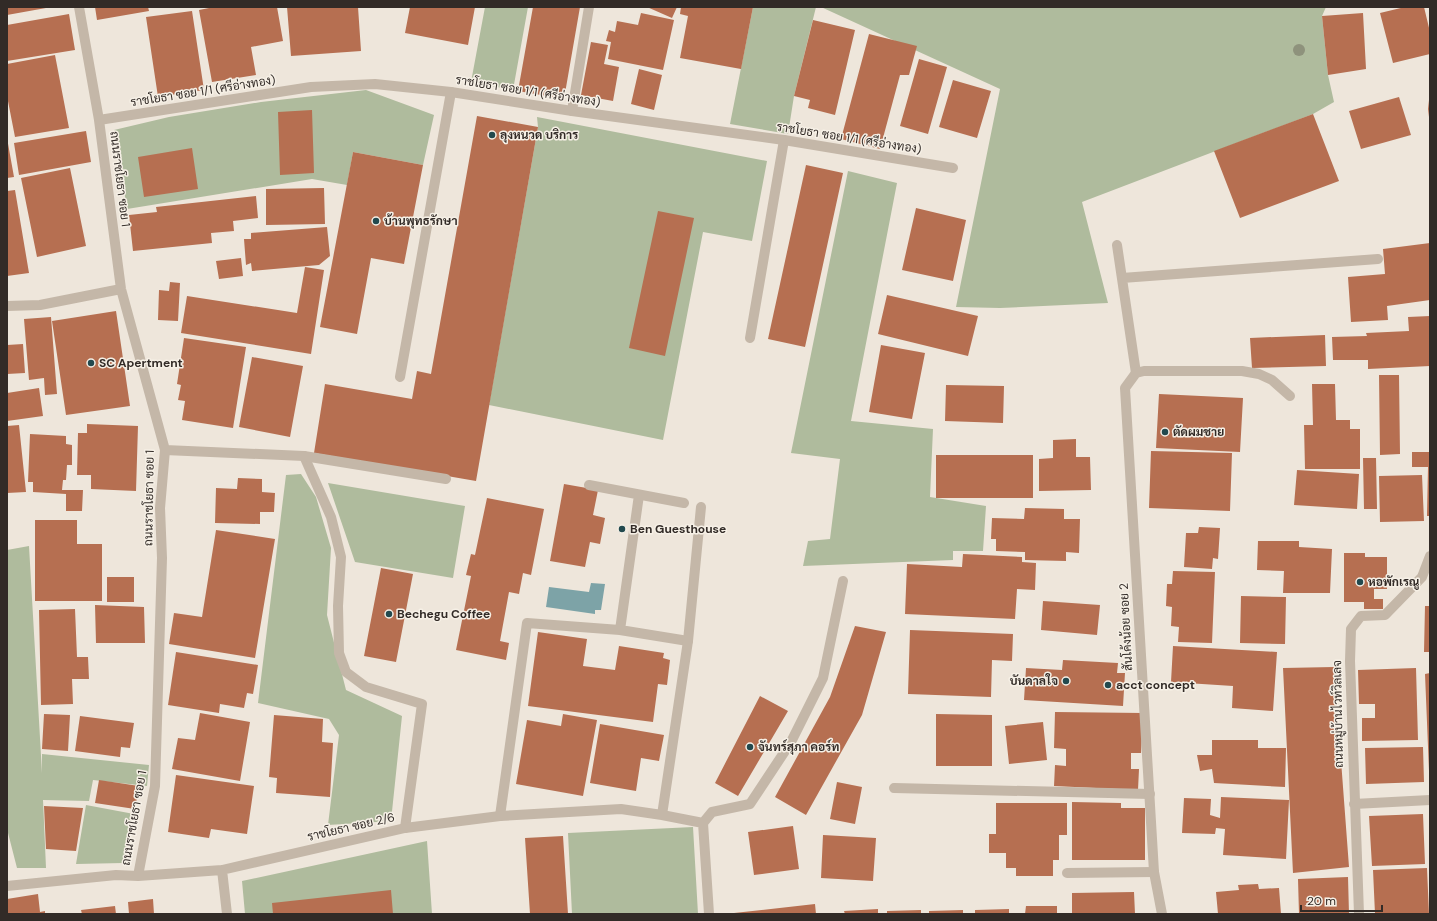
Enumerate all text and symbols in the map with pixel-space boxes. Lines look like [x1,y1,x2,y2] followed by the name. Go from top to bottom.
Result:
[129,72,277,110] street label: ราชโยธา ซอย 1/1 (ศรีอ่างทอง)
[454,72,602,110] street label: ราชโยธา ซอย 1/1 (ศรีอ่างทอง)
[775,119,923,157] street label: ราชโยธา ซอย 1/1 (ศรีอ่างทอง)
[500,127,578,143] place label: ลุงหนวด บริการ
[106,130,134,228] street label: ถนนราชโยธา ซอย 1
[487,130,497,140] marker: ลุงหนวด บริการ
[384,213,458,229] place label: บ้านพุทธรักษา
[371,216,381,226] marker: บ้านพุทธรักษา
[99,355,183,371] place label: SC Apertment
[86,358,96,368] marker: SC Apertment
[1173,424,1224,440] place label: ตัดผมชาย
[1160,427,1170,437] marker: ตัดผมชาย
[140,450,158,546] street label: ถนนราชโยธา ซอย 1
[630,521,726,537] place label: Ben Guesthouse
[617,524,627,534] marker: Ben Guesthouse
[1368,574,1420,590] place label: หอพักเรณู
[1355,577,1365,587] marker: หอพักเรณู
[1116,583,1136,671] street label: สันโค้งน้อย ซอย 2
[397,606,490,622] place label: Bechegu Coffee
[384,609,394,619] marker: Bechegu Coffee
[1329,660,1347,768] street label: ถนนหมู่บ้านไวท์วิลเลจ
[1010,673,1058,689] place label: บันดาลใจ
[1061,676,1071,686] marker: บันดาลใจ
[1116,677,1195,693] place label: acct concept
[1103,680,1113,690] marker: acct concept
[758,739,839,755] place label: จันทร์สุภา คอร์ท
[745,742,755,752] marker: จันทร์สุภา คอร์ท
[118,769,150,867] street label: ถนนราชโยธา ซอย 1
[306,809,396,845] street label: ราชโยธา ซอย 2/6
[1301,887,1382,913] scale bar
[1307,893,1336,909] text: 20 m

